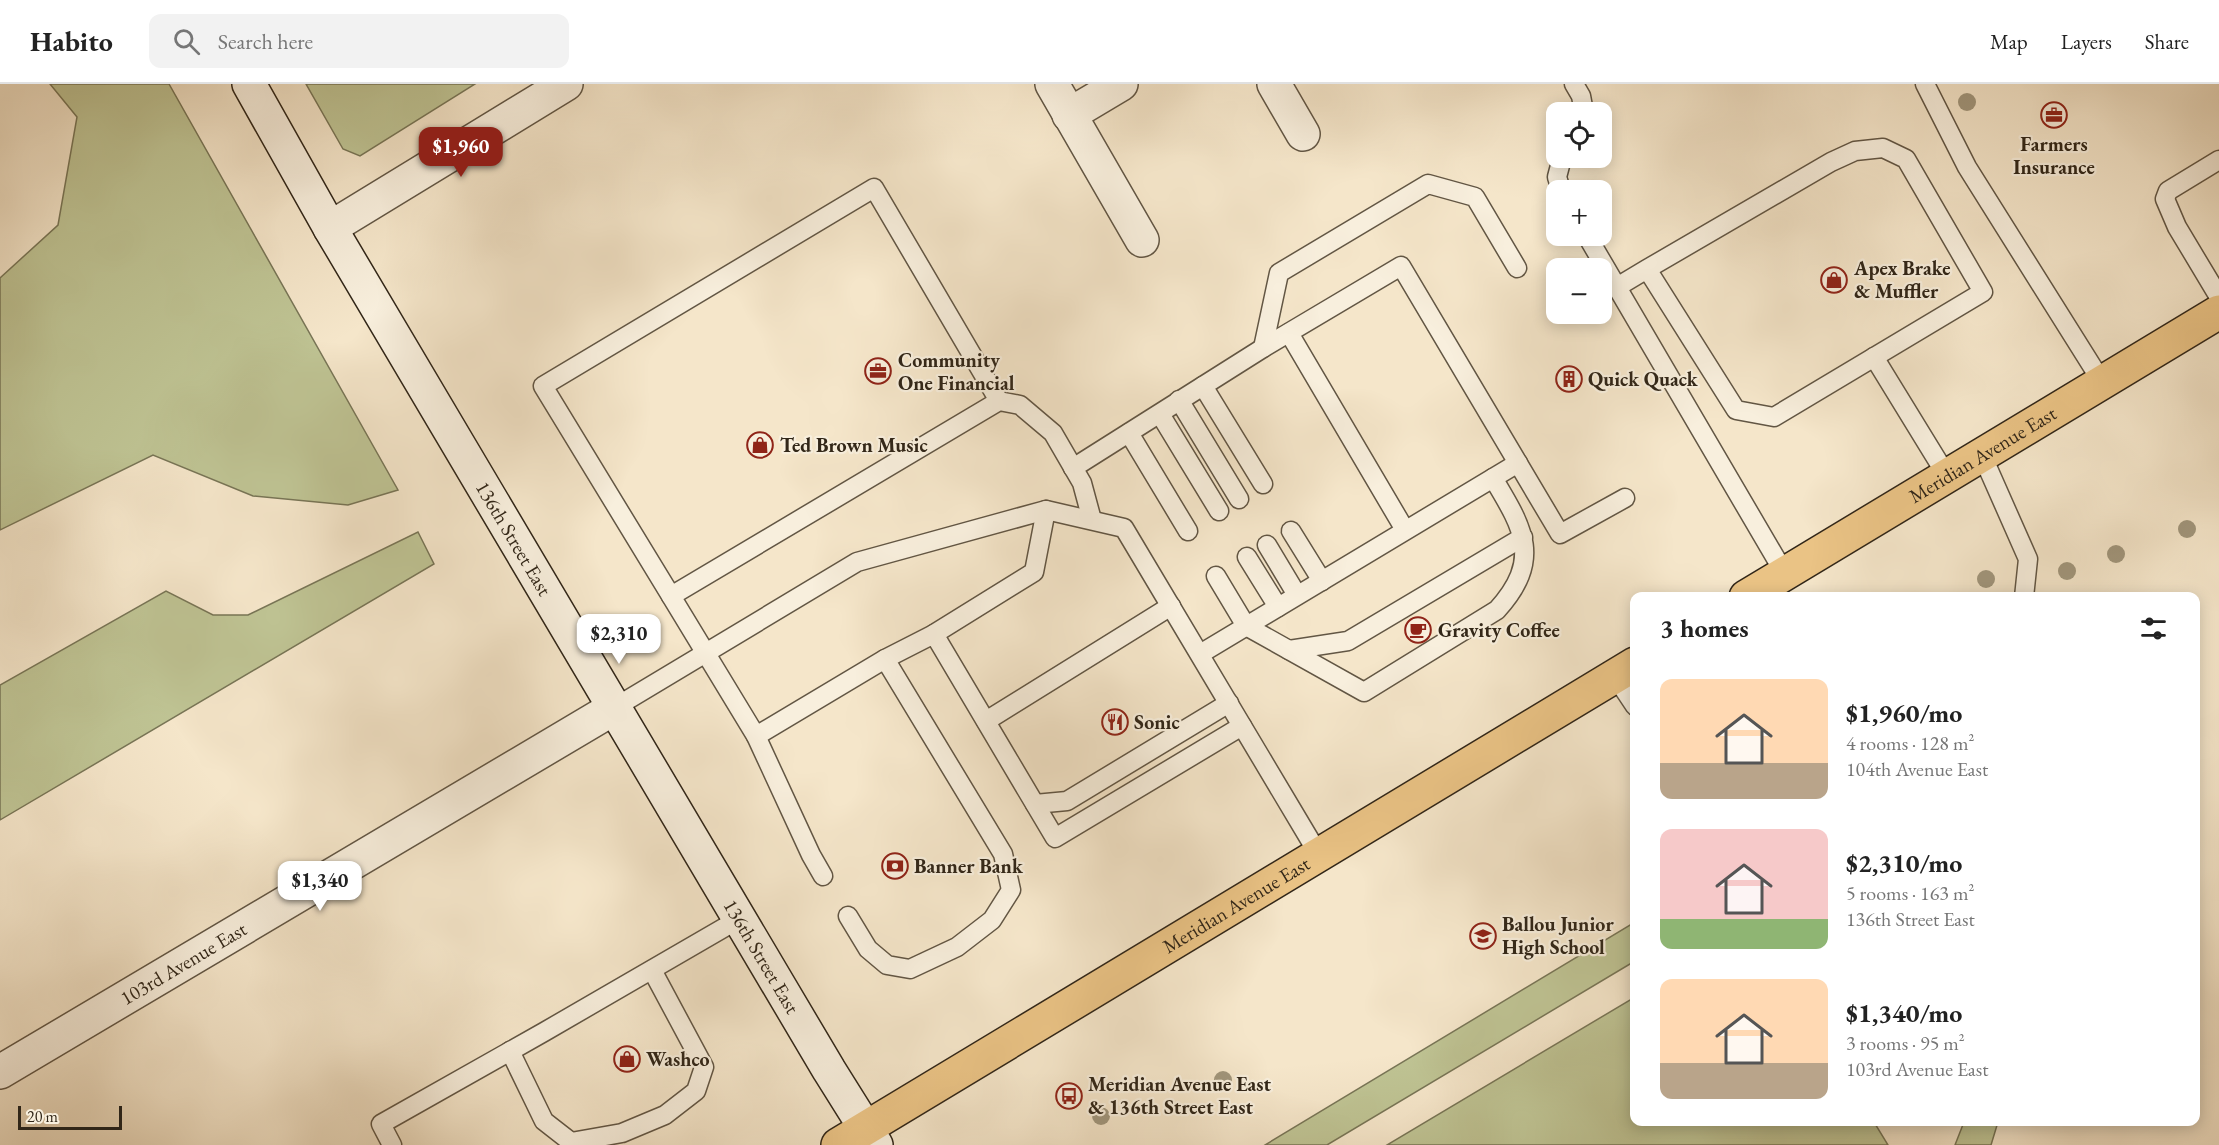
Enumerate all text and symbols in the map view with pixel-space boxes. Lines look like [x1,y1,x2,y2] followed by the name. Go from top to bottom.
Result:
[149,14,569,68] search box
[30,23,113,59] text: Habito
[170,25,203,58] icon: search
[218,27,313,56] text: Search here
[1990,28,2028,55] text: Map
[2061,28,2112,55] text: Layers
[2145,28,2189,55] text: Share
[2039,100,2069,130] office icon: Farmers Insurance
[1546,102,1612,324] map controls
[1546,102,1612,168] button: locate
[412,127,510,178] pin: $1,960
[2013,131,2095,180] place label: Farmers Insurance
[433,133,489,159] text: $1,960
[1546,180,1612,246] button: +
[1853,255,1951,304] place label: Apex Brake & Muffler
[1546,258,1612,324] button: −
[1819,265,1849,295] shop icon: Apex Brake & Muffler
[898,347,1015,396] place label: Community One Financial
[863,356,893,386] office icon: Community One Financial
[1554,364,1584,394] building icon: Quick Quack
[1588,366,1699,392] place label: Quick Quack
[1904,400,2061,509] street label: Meridian Avenue East
[745,430,775,460] shop icon: Ted Brown Music
[780,432,928,458] place label: Ted Brown Music
[470,476,558,601] street label: 136th Street East
[1660,611,1749,645] text: 3 homes
[2137,612,2170,645] icon: filters
[570,614,668,665] pin: $2,310
[1403,615,1433,645] cafe icon: Gravity Coffee
[1438,617,1560,643] place label: Gravity Coffee
[591,620,647,646] text: $2,310
[1846,696,1962,730] text: $1,960/mo
[1708,703,1780,775] icon: home
[1100,707,1130,737] restaurant icon: Sonic
[1134,709,1180,735] place label: Sonic
[1846,730,1974,756] text: 4 rooms · 128 m²
[1846,756,1988,782] text: 104th Avenue East
[1846,846,1962,880] text: $2,310/mo
[1158,850,1315,959] street label: Meridian Avenue East
[880,851,910,881] bank icon: Banner Bank
[914,853,1024,879] place label: Banner Bank
[1708,853,1780,925] icon: home
[271,861,369,912] pin: $1,340
[292,867,348,893] text: $1,340
[1846,880,1974,906] text: 5 rooms · 163 m²
[718,894,806,1019] street label: 136th Street East
[1846,906,1975,932] text: 136th Street East
[1502,911,1614,960] place label: Ballou Junior High School
[115,915,252,1011] street label: 103rd Avenue East
[1468,921,1498,951] school or university icon: Ballou Junior High School
[1846,996,1962,1030] text: $1,340/mo
[1708,1003,1780,1075] icon: home
[1846,1030,1965,1056] text: 3 rooms · 95 m²
[612,1044,642,1074] shop icon: Washco
[646,1046,710,1072] place label: Washco
[1846,1056,1989,1082] text: 103rd Avenue East
[1088,1071,1272,1120] place label: Meridian Avenue East & 136th Street East
[1054,1081,1084,1111] bus stop icon: Meridian Avenue East & 136th Street East
[18,1103,122,1130] scale bar
[27,1106,58,1127] text: 20 m

